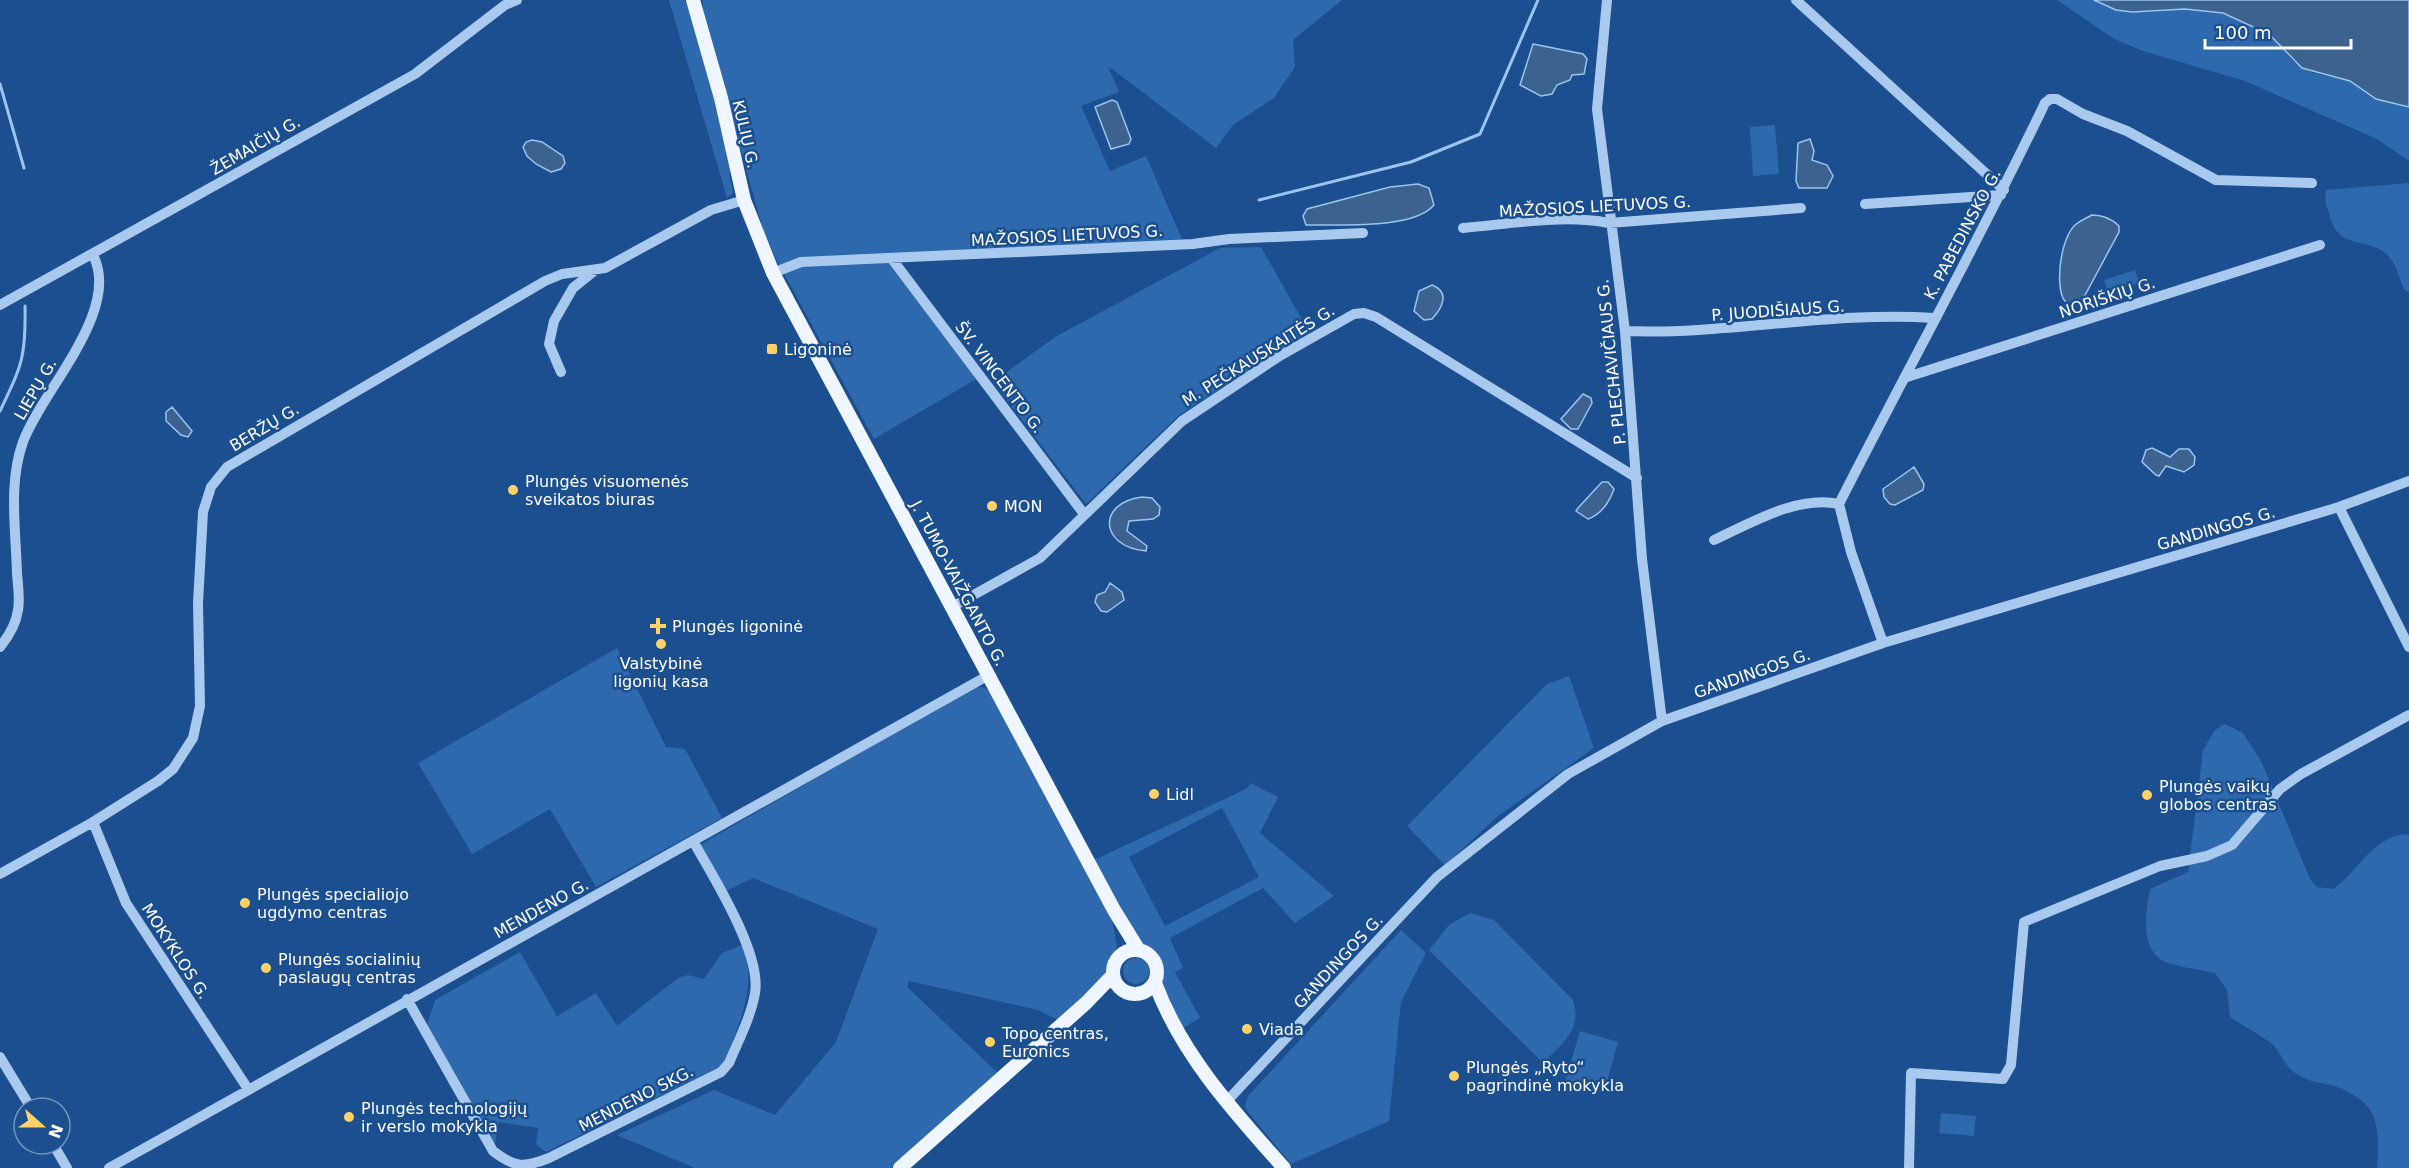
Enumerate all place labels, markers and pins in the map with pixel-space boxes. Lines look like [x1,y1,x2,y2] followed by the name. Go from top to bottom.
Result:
[784,340,852,359] place label: Ligoninė
[765,342,779,356] marker: Ligoninė
[525,472,689,509] place label: Plungės visuomenės sveikatos biuras
[506,483,520,497] marker: Plungės visuomenės sveikatos biuras
[1004,497,1042,516] place label: MON
[985,499,999,513] marker: MON
[649,617,667,635] marker: Plungės ligoninė
[672,617,803,636] place label: Plungės ligoninė
[654,637,668,651] marker: Valstybinė ligonių kasa
[613,654,709,691] place label: Valstybinė ligonių kasa
[2159,777,2277,814] place label: Plungės vaikų globos centras
[1166,785,1194,804] place label: Lidl
[1147,787,1161,801] marker: Lidl
[2140,788,2154,802] marker: Plungės vaikų globos centras
[257,885,409,922] place label: Plungės specialiojo ugdymo centras
[238,896,252,910] marker: Plungės specialiojo ugdymo centras
[278,950,421,987] place label: Plungės socialinių paslaugų centras
[259,961,273,975] marker: Plungės socialinių paslaugų centras
[1259,1020,1304,1039] place label: Viada
[1240,1022,1254,1036] marker: Viada
[1001,1024,1109,1061] place label: Topo centras, Euronics
[983,1035,997,1049] marker: Topo centras, Euronics
[1466,1058,1624,1095] place label: Plungės „Ryto“ pagrindinė mokykla
[1447,1069,1461,1083] marker: Plungės „Ryto“ pagrindinė mokykla
[361,1099,527,1136] place label: Plungės technologijų ir verslo mokykla
[342,1110,356,1124] marker: Plungės technologijų ir verslo mokykla

